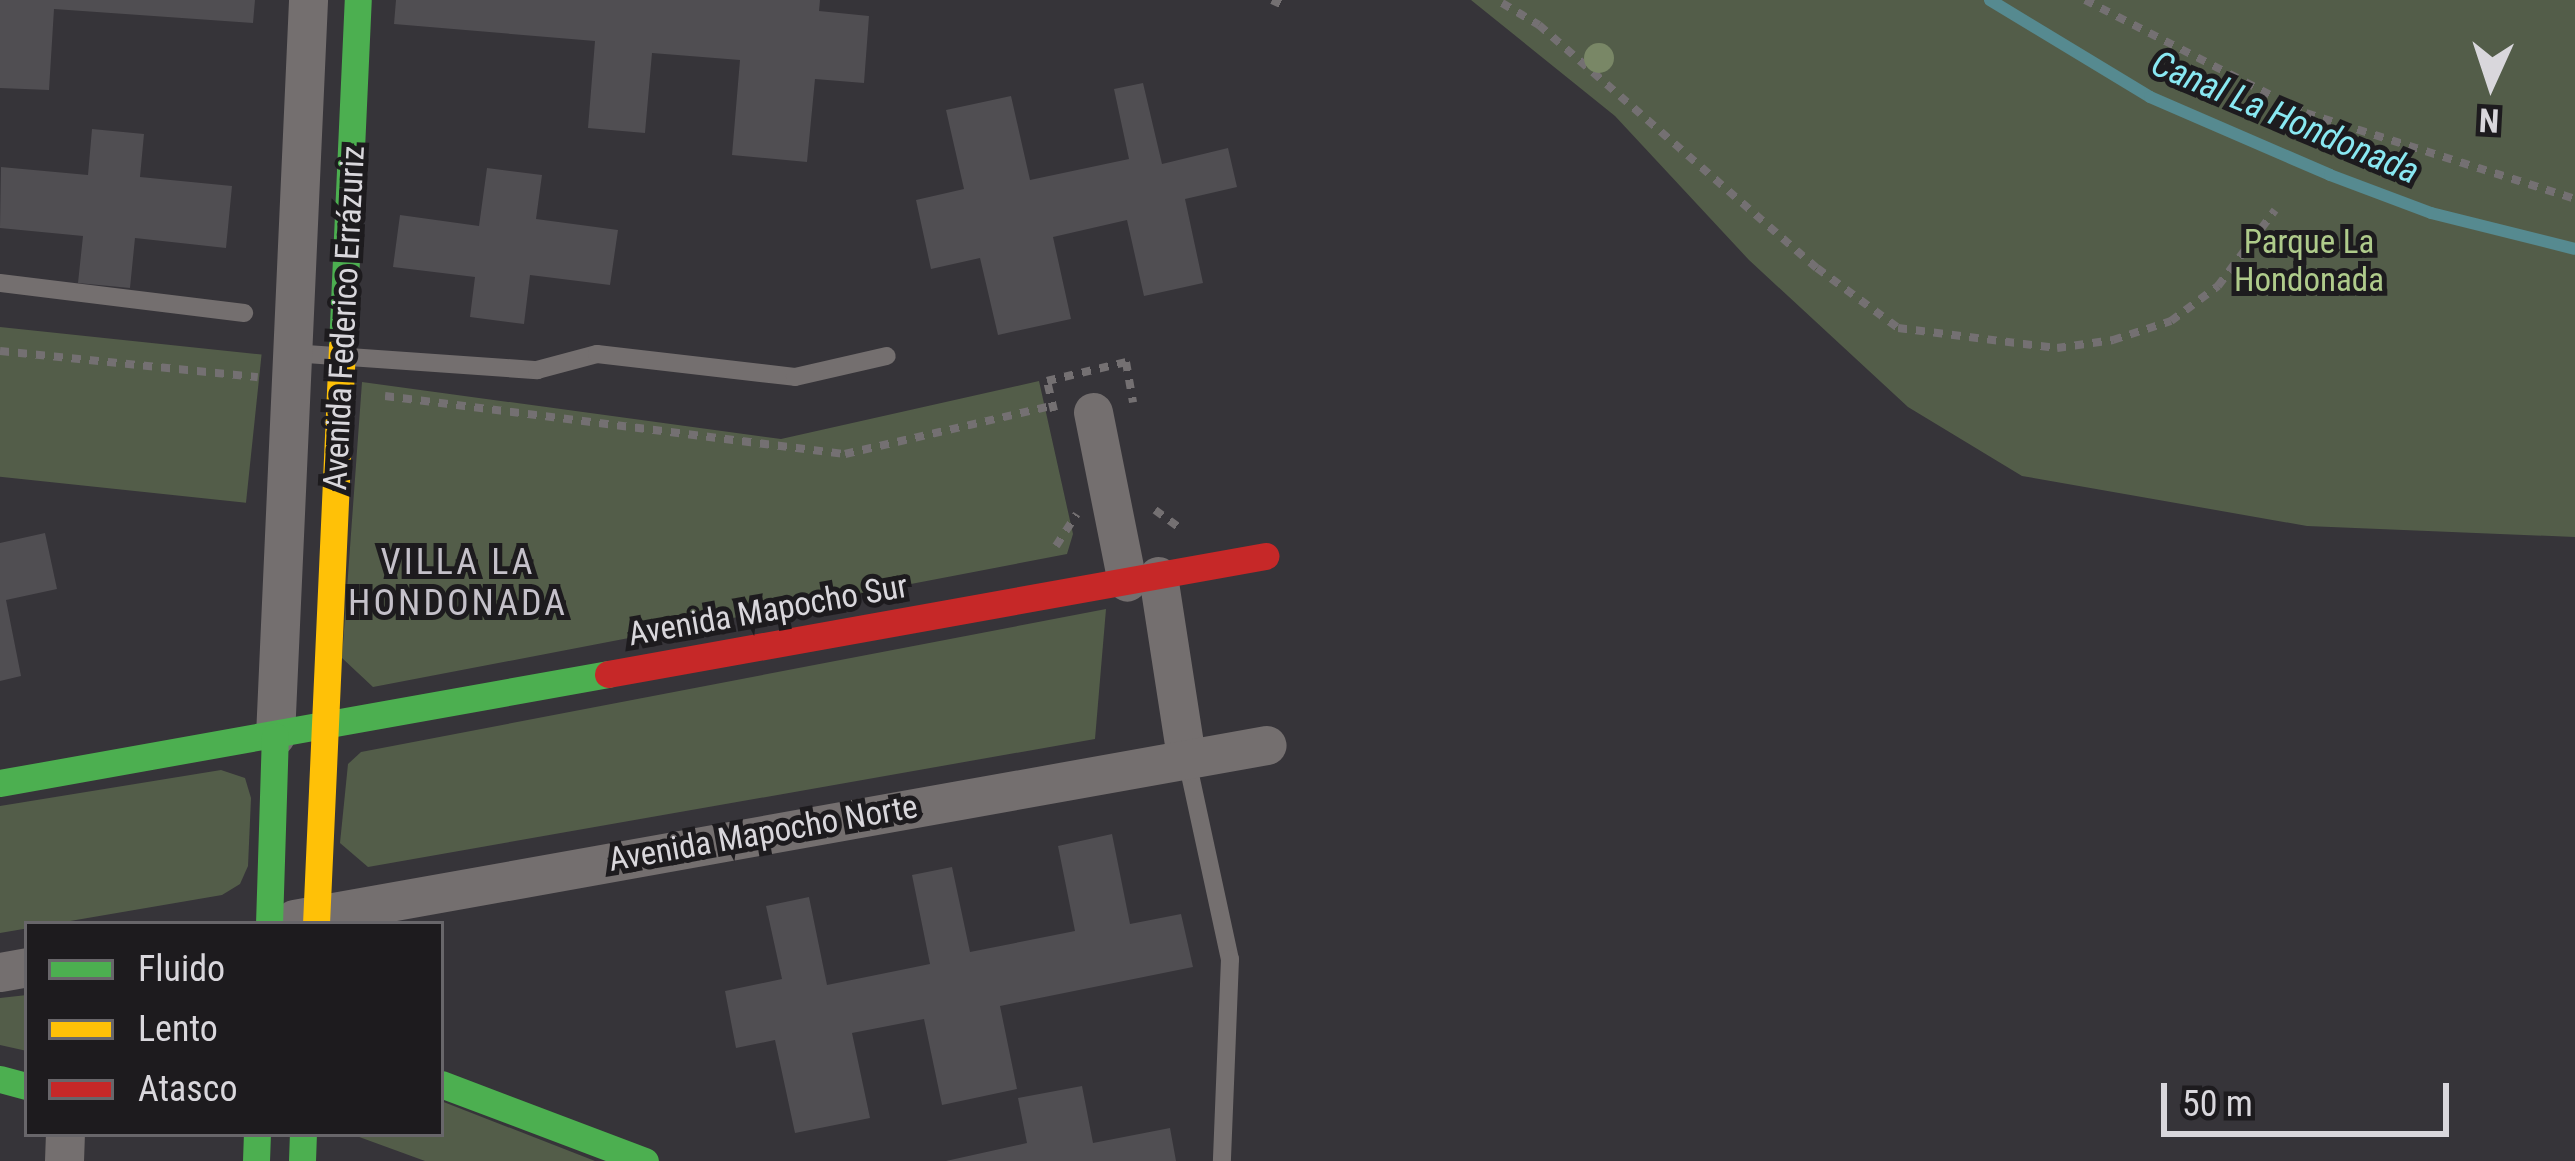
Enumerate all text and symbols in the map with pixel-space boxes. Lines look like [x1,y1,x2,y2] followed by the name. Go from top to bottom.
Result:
[2431,24,2551,144] north arrow
[2145,42,2425,194] water label: Canal La Hondonada
[2478,100,2500,140] text: N
[315,145,373,491] street label: Avenida Federico Errázuriz
[2234,222,2384,300] park label: Parque La Hondonada
[348,540,568,625] district label: VILLA LA HONDONADA
[625,566,911,654] street label: Avenida Mapocho Sur
[605,786,921,880] street label: Avenida Mapocho Norte
[24,921,444,1137] legend
[138,948,225,990] text: Fluido
[138,1008,218,1050] text: Lento
[2167,1059,2455,1133] scale bar
[138,1068,237,1110] text: Atasco
[2182,1083,2253,1125] text: 50 m

